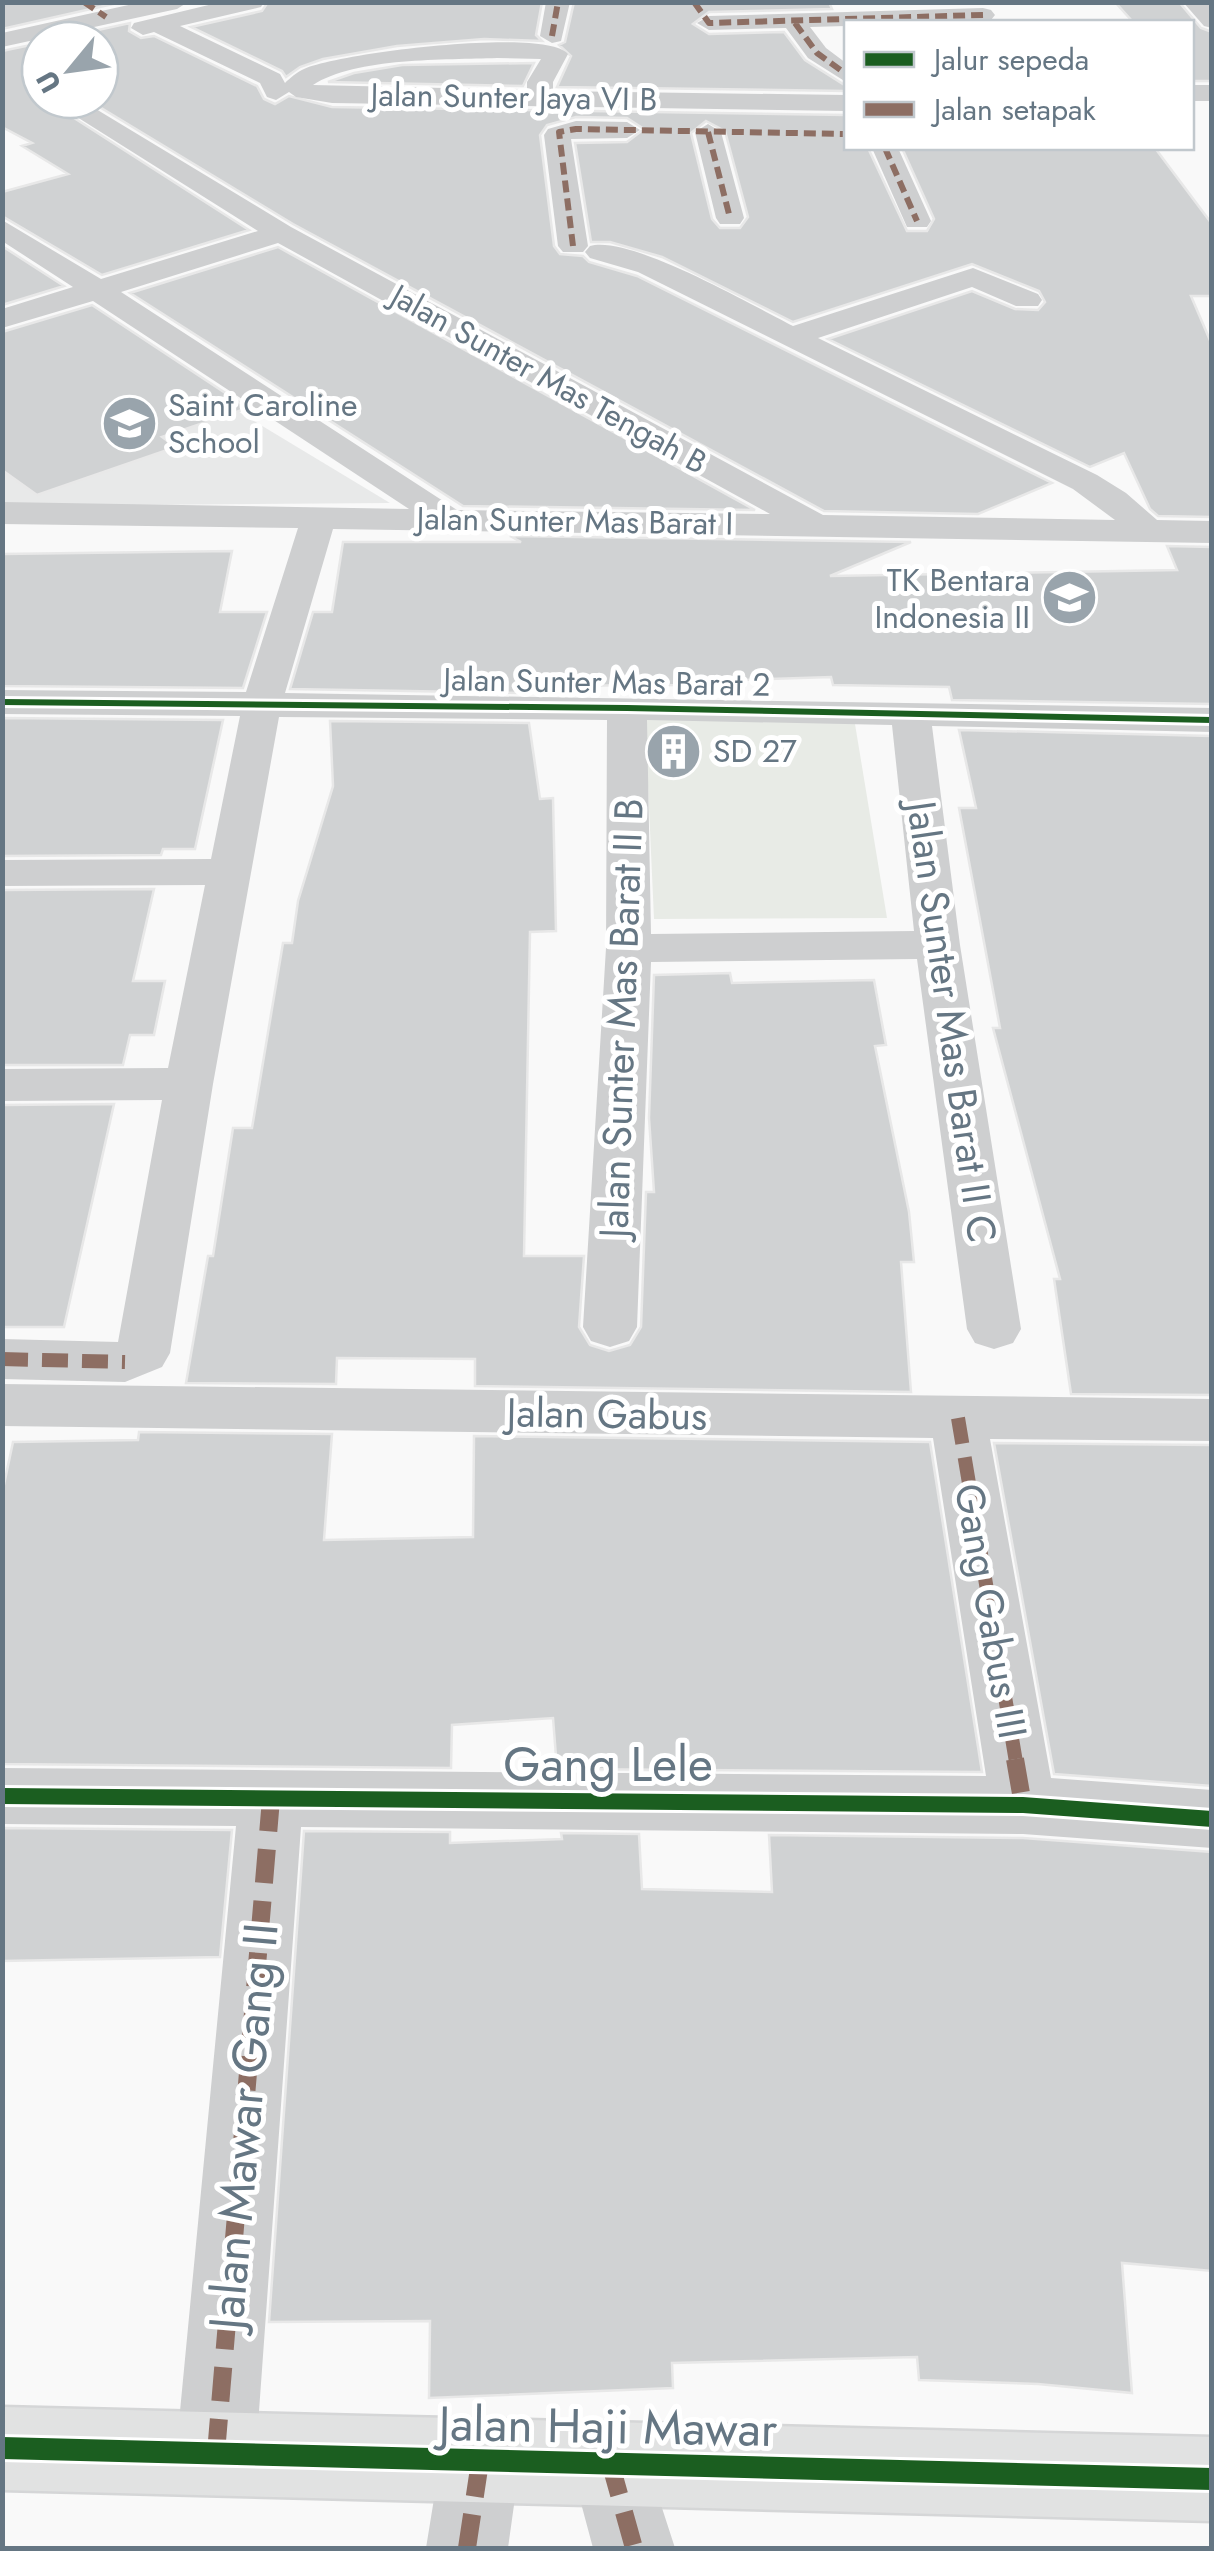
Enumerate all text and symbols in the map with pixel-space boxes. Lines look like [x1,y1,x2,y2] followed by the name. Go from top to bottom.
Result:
[20,20,120,120] north arrow
[844,20,1194,150] legend
[930,38,1089,81] text: Jalur sepeda
[26,63,71,100] text: U
[366,71,658,122] street label: Jalan Sunter Jaya VI B
[930,88,1096,131] text: Jalan setapak
[379,271,715,485] street label: Jalan Sunter Mas Tengah B
[168,382,358,465] place label: Saint Caroline School
[99,393,159,453] school or university icon: Saint Caroline School
[412,495,734,547] street label: Jalan Sunter Mas Barat I
[874,557,1030,640] place label: TK Bentara Indonesia II
[1039,568,1099,628] school or university icon: TK Bentara Indonesia II
[439,656,771,708] street label: Jalan Sunter Mas Barat 2
[644,721,704,781] building icon: SD 27
[713,728,797,774] place label: SD 27
[892,793,1012,1246] street label: Jalan Sunter Mas Barat II C
[584,797,658,1244] street label: Jalan Sunter Mas Barat II B
[501,1383,708,1445] street label: Jalan Gabus
[940,1479,1042,1743] street label: Gang Gabus III
[503,1730,713,1799] street label: Gang Lele
[191,1920,296,2338] street label: Jalan Mawar Gang II
[432,2389,778,2464] street label: Jalan Haji Mawar

